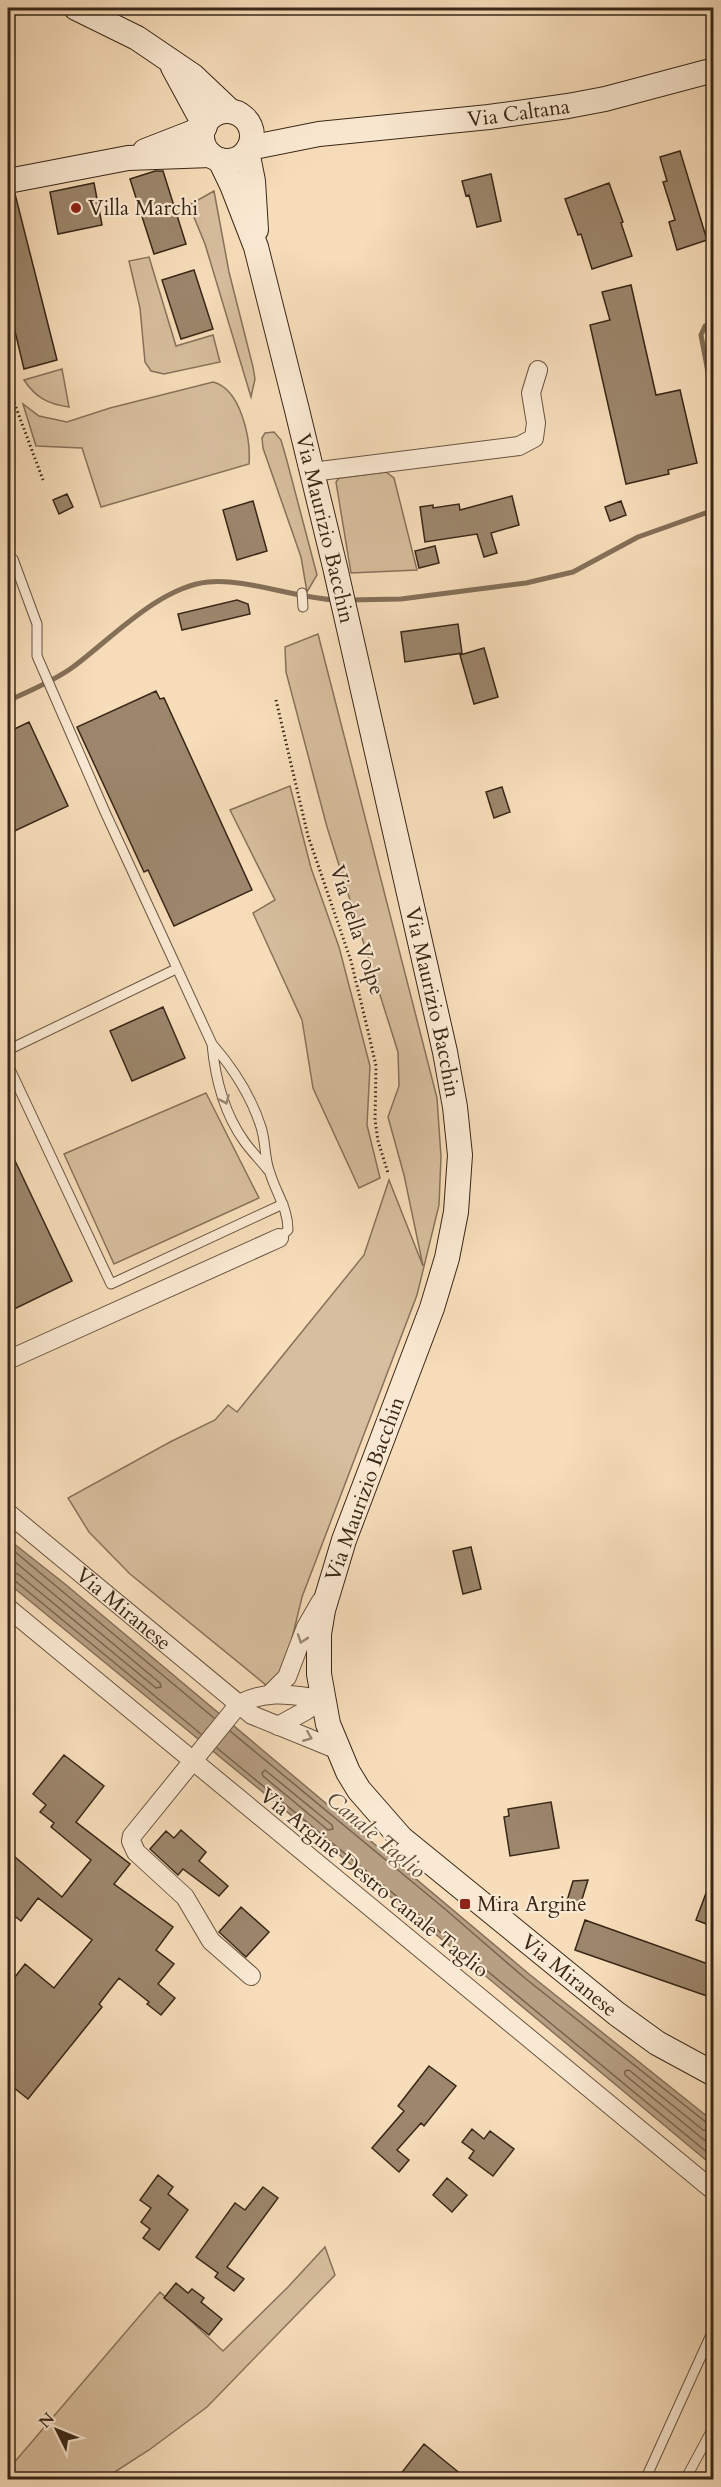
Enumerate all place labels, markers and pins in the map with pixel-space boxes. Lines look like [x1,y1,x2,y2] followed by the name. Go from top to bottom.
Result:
[88,194,198,223] place label: Villa Marchi
[69,201,83,215] marker: Villa Marchi
[477,1890,587,1919] place label: Mira Argine
[458,1897,472,1911] marker: Mira Argine

